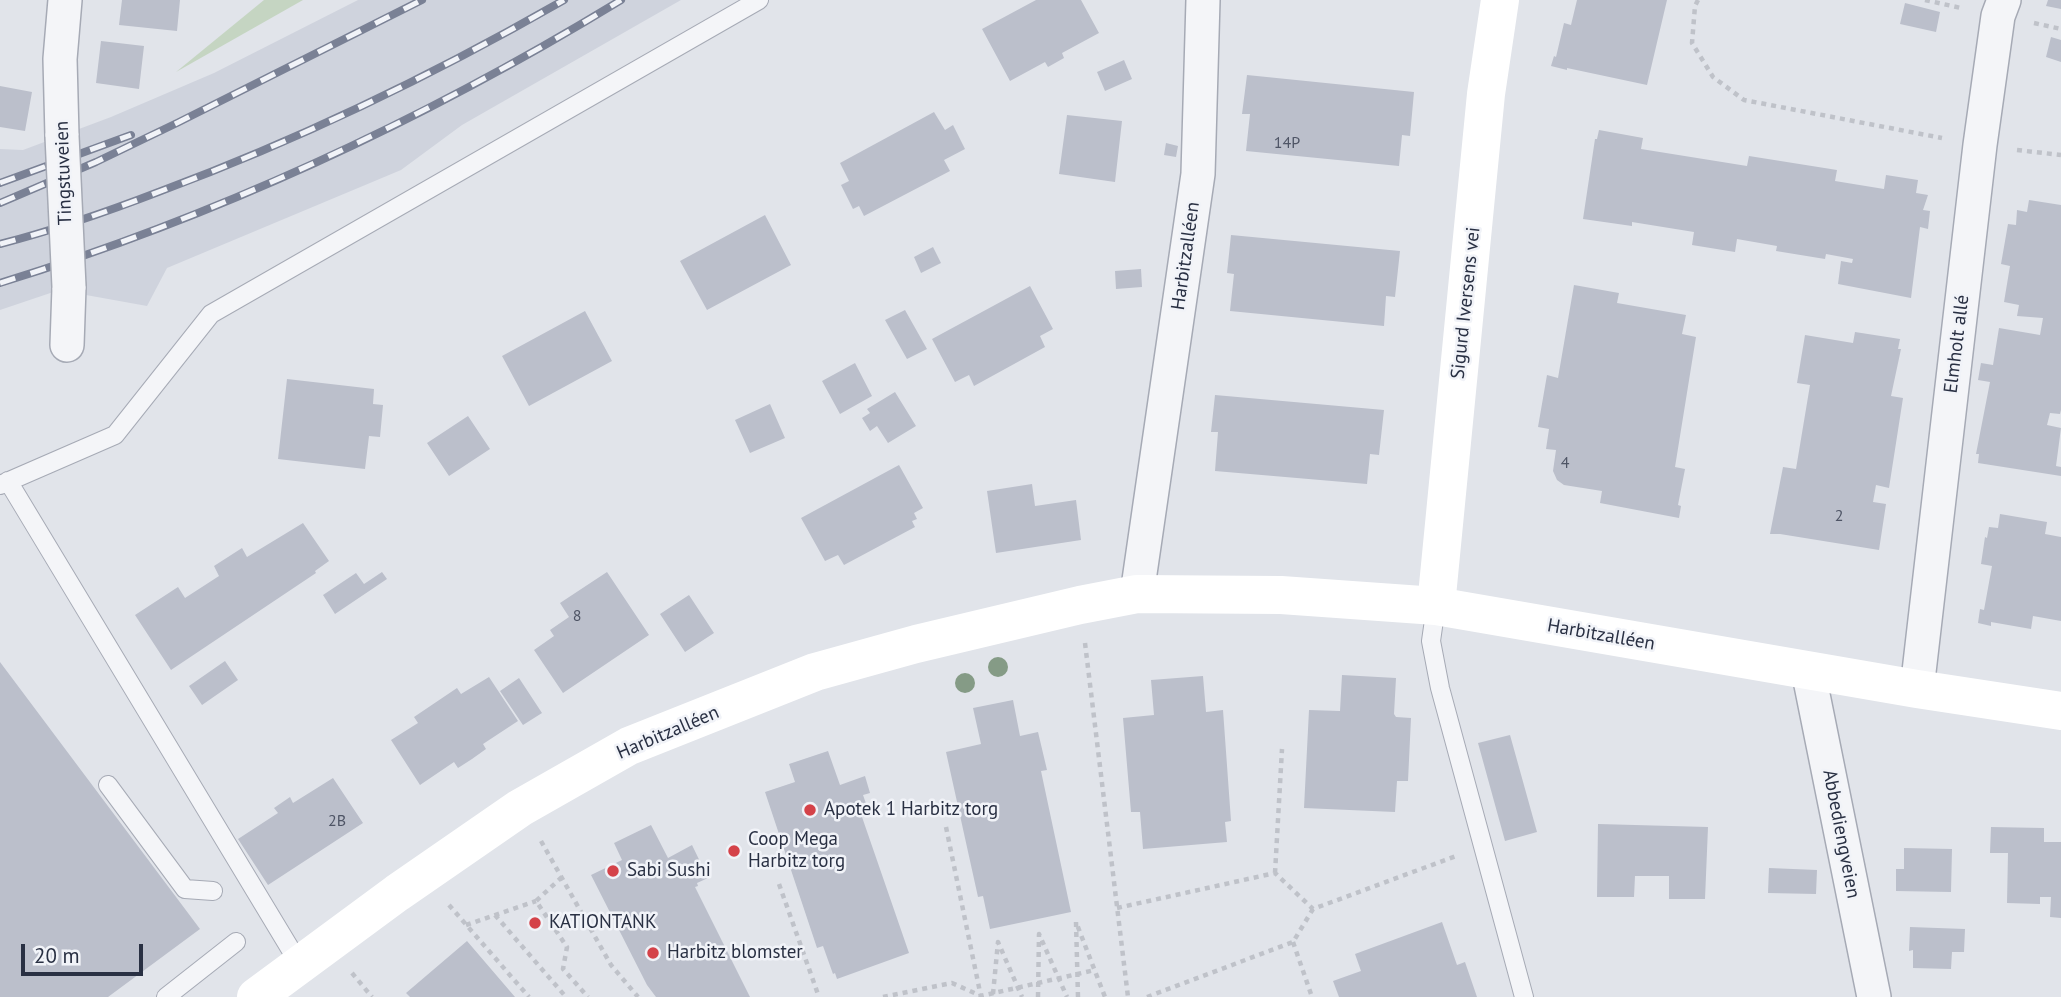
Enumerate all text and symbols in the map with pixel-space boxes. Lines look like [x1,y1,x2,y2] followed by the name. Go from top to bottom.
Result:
[51,120,77,226] street label: Tingstuveien
[1274,133,1300,153] house number: 14P
[1167,200,1205,312] street label: Harbitzalléen
[1447,226,1485,380] street label: Sigurd Iversens vei
[1940,293,1974,395] street label: Elmholt allé
[1561,453,1569,473] house number: 4
[1835,506,1843,526] house number: 2
[573,606,581,626] house number: 8
[1545,614,1657,656] street label: Harbitzalléen
[613,701,723,765] street label: Harbitzalléen
[1817,768,1865,900] street label: Abbediengveien
[824,799,998,821] place label: Apotek 1 Harbitz torg
[802,802,818,818] marker: Apotek 1 Harbitz torg
[328,811,346,831] house number: 2B
[748,829,845,873] place label: Coop Mega Harbitz torg
[726,843,742,859] marker: Coop Mega Harbitz torg
[627,860,711,882] place label: Sabi Sushi
[605,863,621,879] marker: Sabi Sushi
[549,912,656,934] place label: KATIONTANK
[527,915,543,931] marker: KATIONTANK
[24,930,147,974] scale bar
[34,942,80,969] text: 20 m
[667,942,803,964] place label: Harbitz blomster
[645,945,661,961] marker: Harbitz blomster

